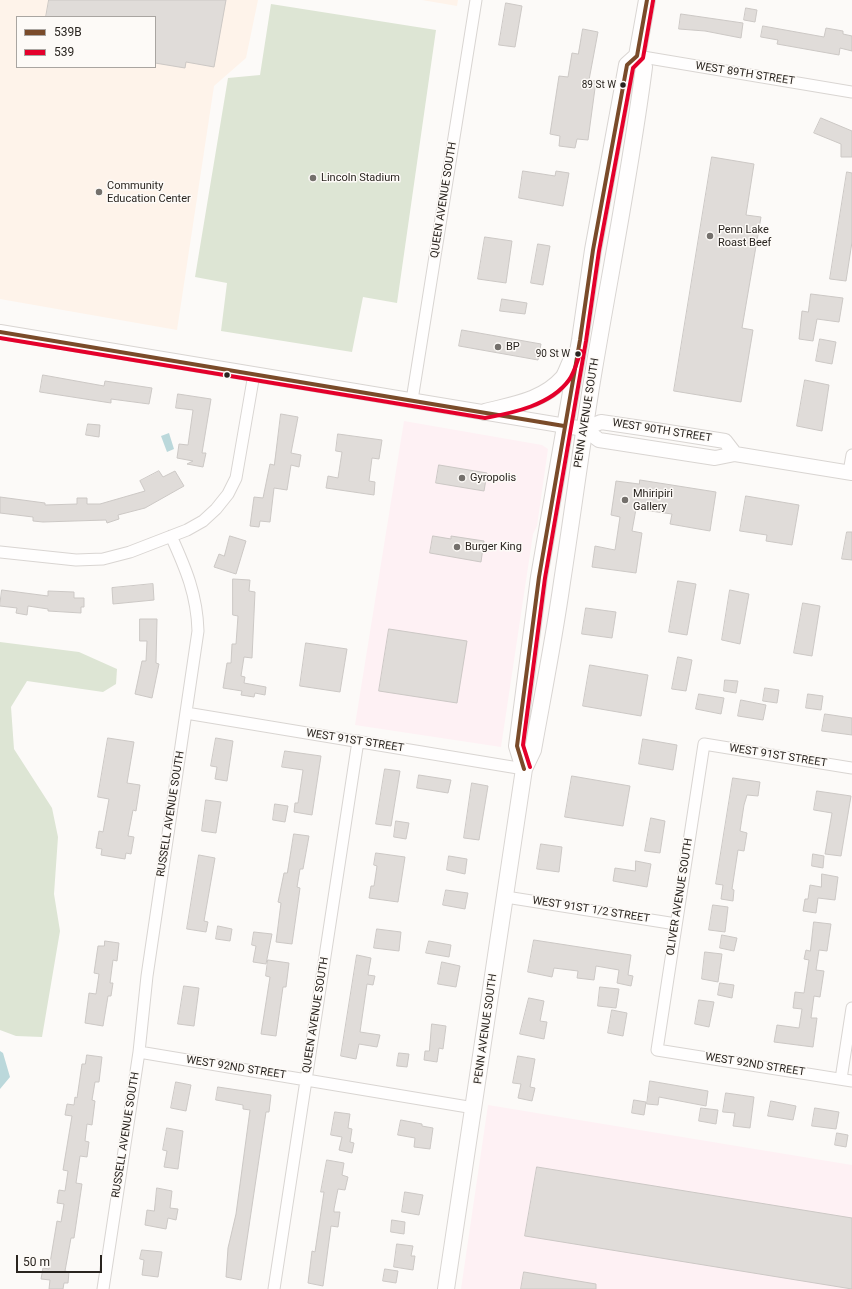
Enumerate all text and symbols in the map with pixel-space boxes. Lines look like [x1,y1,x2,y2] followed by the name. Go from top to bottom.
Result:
[16,16,156,68] legend
[54,25,82,39] text: 539B
[54,45,74,59] text: 539
[694,60,796,88] street label: WEST 89TH STREET
[582,79,616,91] place label: 89 St W
[618,80,628,90] marker: 89 St W
[428,141,460,259] street label: QUEEN AVENUE SOUTH
[321,171,400,185] place label: Lincoln Stadium
[308,173,318,183] marker: Lincoln Stadium
[107,179,191,205] place label: Community Education Center
[94,187,104,197] marker: Community Education Center
[718,223,771,249] place label: Penn Lake Roast Beef
[705,231,715,241] marker: Penn Lake Roast Beef
[506,340,520,354] place label: BP
[493,342,503,352] marker: BP
[536,348,570,360] place label: 90 St W
[573,349,583,359] marker: 90 St W
[572,357,602,469] street label: PENN AVENUE SOUTH
[222,370,232,380] unlabelled marker
[611,417,713,445] street label: WEST 90TH STREET
[470,471,516,485] place label: Gyropolis
[457,473,467,483] marker: Gyropolis
[633,487,673,513] place label: Mhiripiri Gallery
[620,495,630,505] marker: Mhiripiri Gallery
[465,540,522,554] place label: Burger King
[452,542,462,552] marker: Burger King
[305,727,405,755] street label: WEST 91ST STREET
[728,742,828,770] street label: WEST 91ST STREET
[155,750,187,878] street label: RUSSELL AVENUE SOUTH
[664,837,696,957] street label: OLIVER AVENUE SOUTH
[531,894,651,926] street label: WEST 91ST 1/2 STREET
[300,956,332,1074] street label: QUEEN AVENUE SOUTH
[472,973,500,1085] street label: PENN AVENUE SOUTH
[704,1051,806,1079] street label: WEST 92ND STREET
[185,1054,287,1082] street label: WEST 92ND STREET
[110,1071,142,1199] street label: RUSSELL AVENUE SOUTH
[18,1247,104,1273] scale bar
[23,1255,50,1269] text: 50 m

